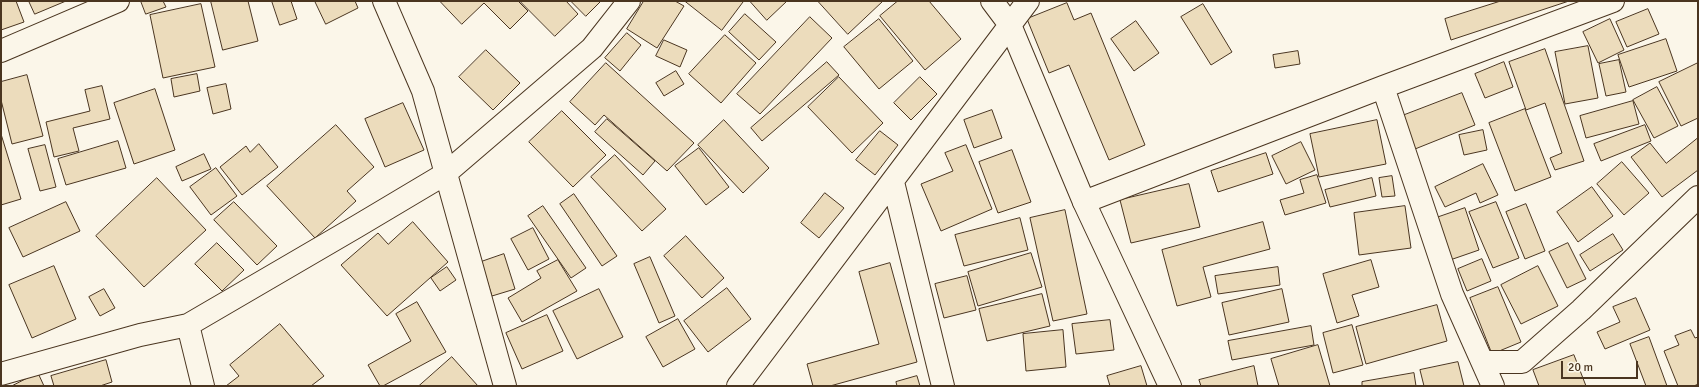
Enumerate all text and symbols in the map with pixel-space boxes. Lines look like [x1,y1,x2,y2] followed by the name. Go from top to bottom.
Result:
[1563,353,1640,379] scale bar
[1568,360,1593,375] text: 20 m

